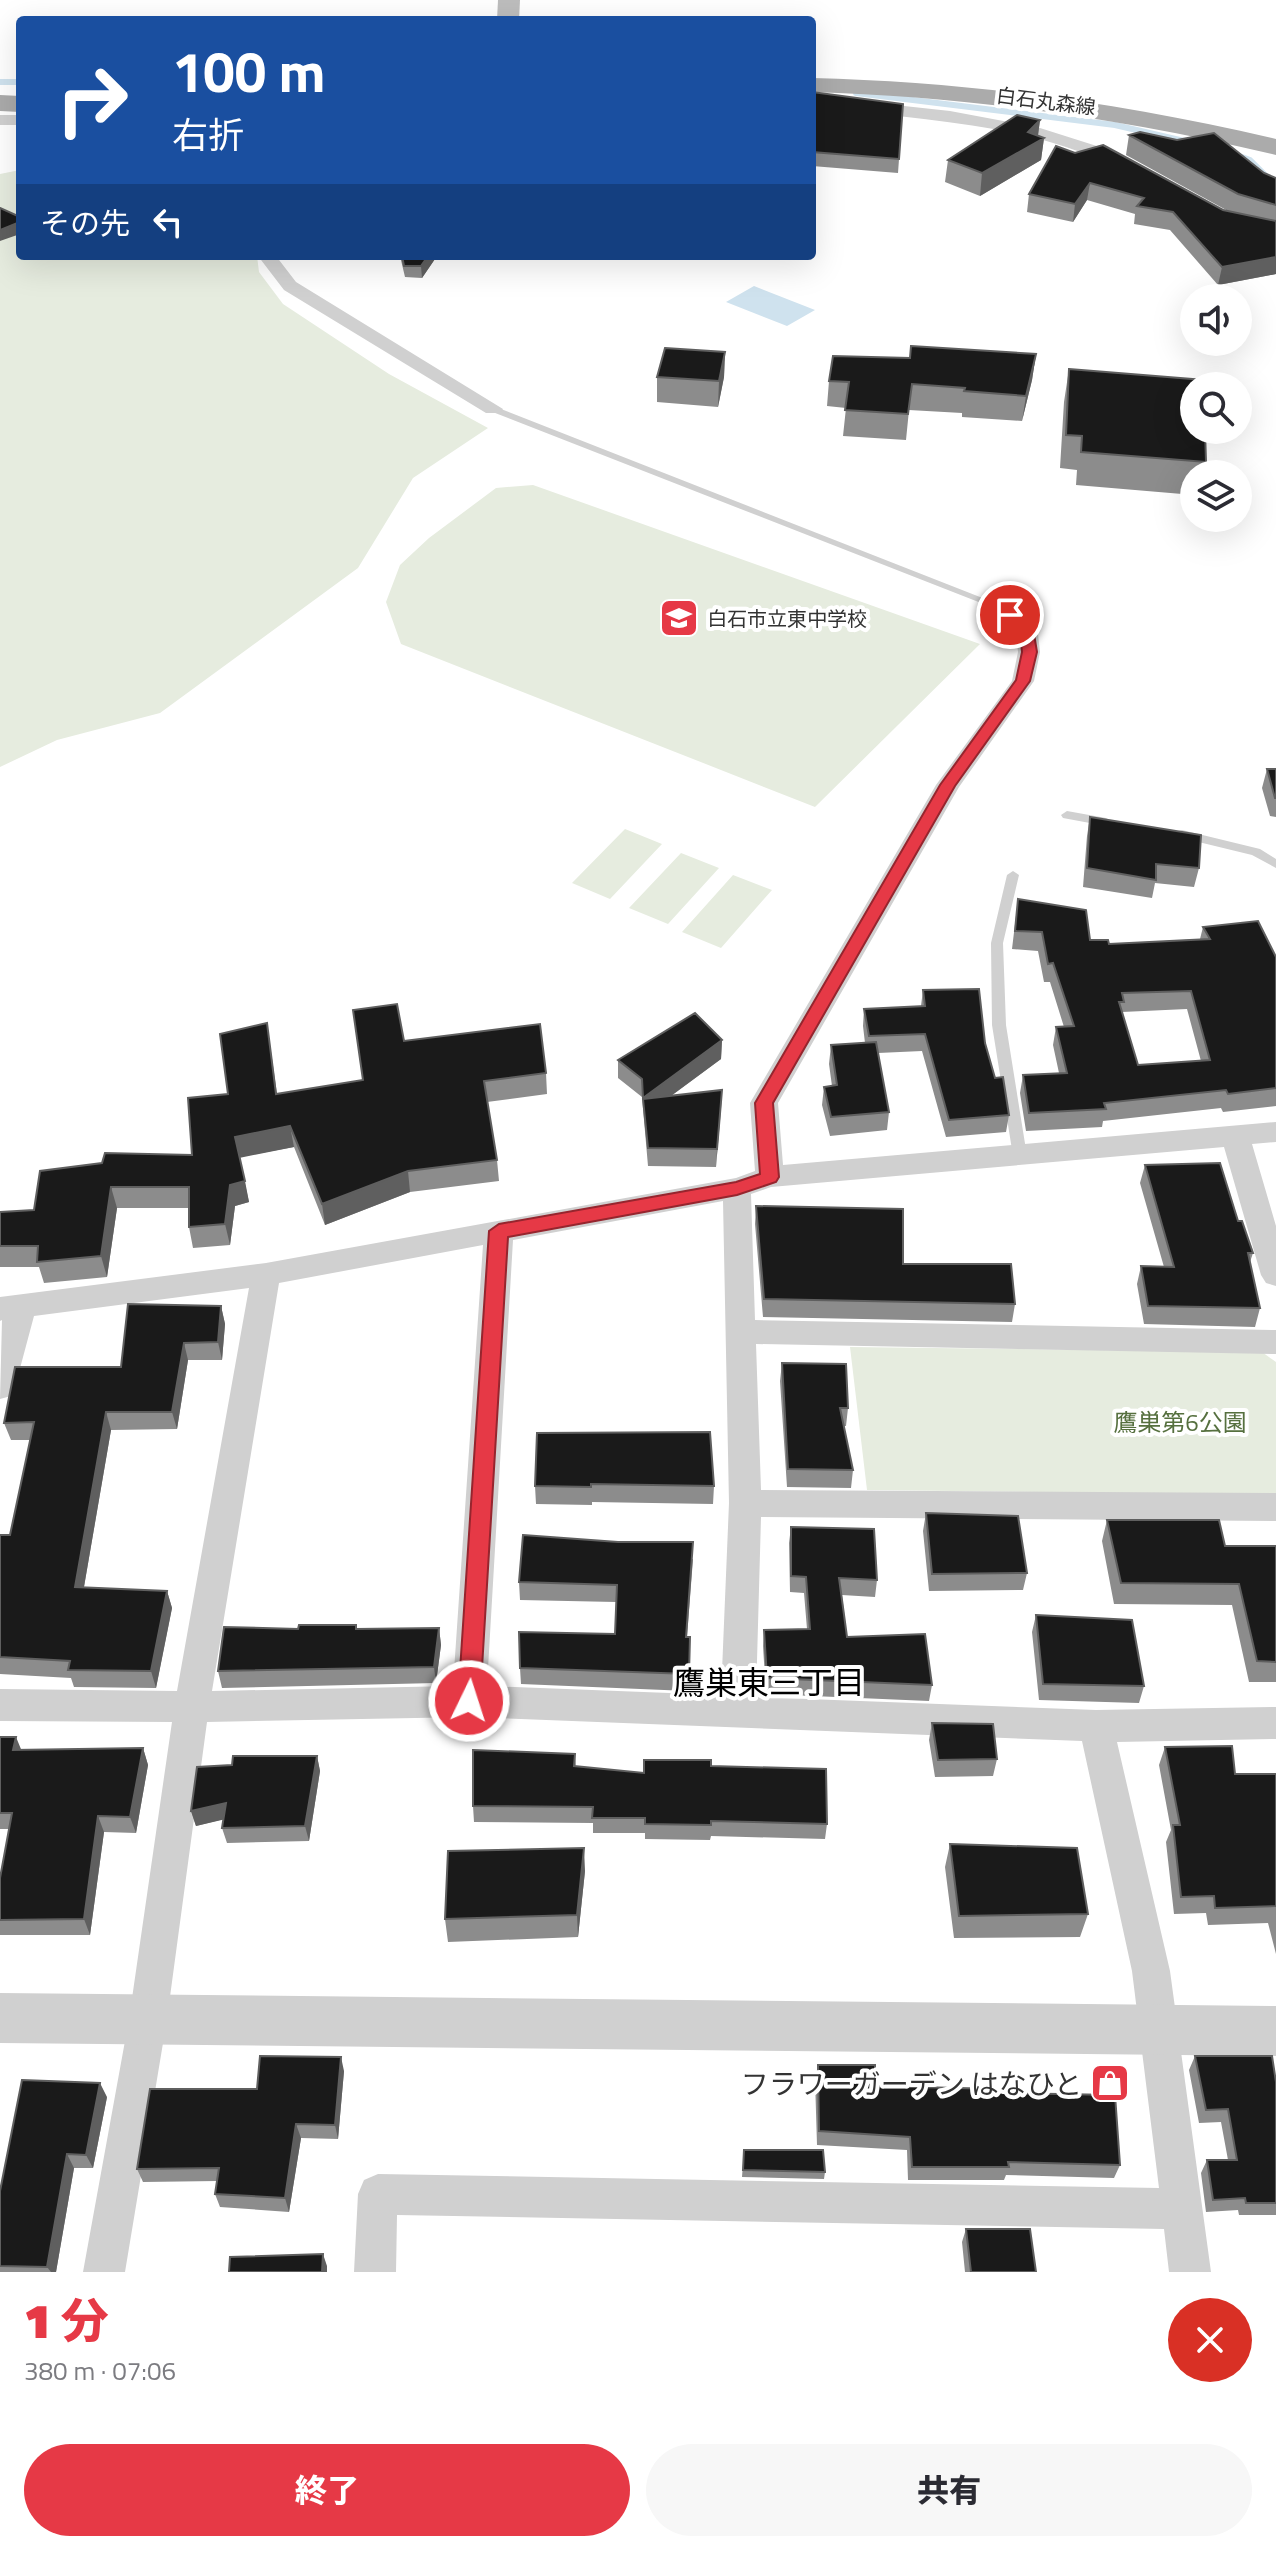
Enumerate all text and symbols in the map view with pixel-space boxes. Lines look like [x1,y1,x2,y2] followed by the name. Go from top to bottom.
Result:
[172,29,325,114] text: 100 m
[40,48,144,152] icon: right
[994,80,1098,122] street label: 白石丸森線
[172,107,244,162] text: 右折
[40,200,130,246] text: その先
[146,200,190,244] icon: left
[1180,284,1252,532] map controls
[1180,284,1252,356] button: sound
[1180,372,1252,444] button: search
[1180,460,1252,532] button: layers
[976,581,1044,649] pin
[988,593,1032,637] icon: arrive
[658,597,700,639] school or university icon: 白石市立東中学校
[707,603,867,634] place label: 白石市立東中学校
[1113,1404,1247,1440] park label: 鷹巣第6公園
[673,1658,865,1706] district label: 鷹巣東三丁目
[427,1659,511,1743] position arrow
[741,2062,1082,2105] place label: フラワーガーデン はなひと
[1089,2062,1131,2104] shop icon: フラワーガーデン はなひと
[24,2284,109,2357] text: 1 分
[1168,2298,1252,2382] button: close
[24,2351,176,2390] text: 380 m · 07:06
[24,2444,630,2536] button: 終了
[646,2444,1252,2536] button: 共有

